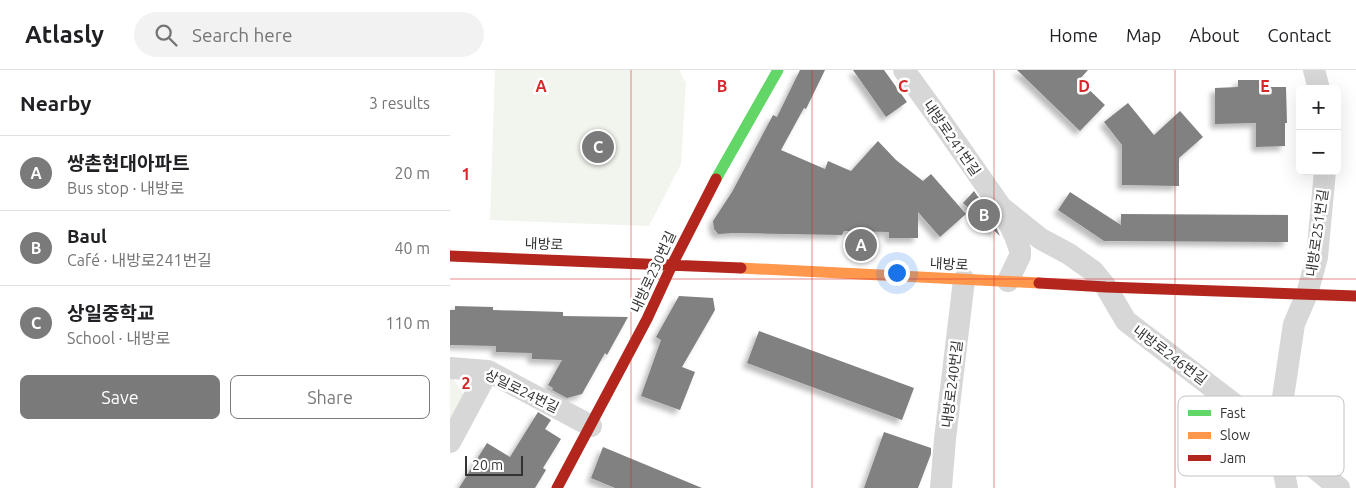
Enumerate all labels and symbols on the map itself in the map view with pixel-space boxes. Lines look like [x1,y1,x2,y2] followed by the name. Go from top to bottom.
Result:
[535,77,547,95] text: A
[717,77,727,95] text: B
[898,77,908,95] text: C
[1078,77,1090,95] text: D
[1260,77,1270,95] text: E
[920,97,984,179] street label: 내방로241번길
[582,128,614,166] pin: C
[461,165,471,183] text: 1
[1303,188,1331,278] street label: 내방로251번길
[968,196,1000,234] pin: B
[845,226,877,264] pin: A
[627,229,679,315] street label: 내방로230번길
[524,235,564,253] street label: 내방로
[929,255,969,273] street label: 내방로
[884,260,910,286] your location
[1130,322,1210,388] street label: 내방로246번길
[939,339,965,429] street label: 내방로240번길
[482,366,562,416] street label: 상일로24번길
[461,374,471,392] text: 2
[1178,396,1344,476] legend
[1220,405,1246,421] text: Fast
[1220,427,1250,443] text: Slow
[1220,450,1246,466] text: Jam
[465,453,522,476] scale bar

